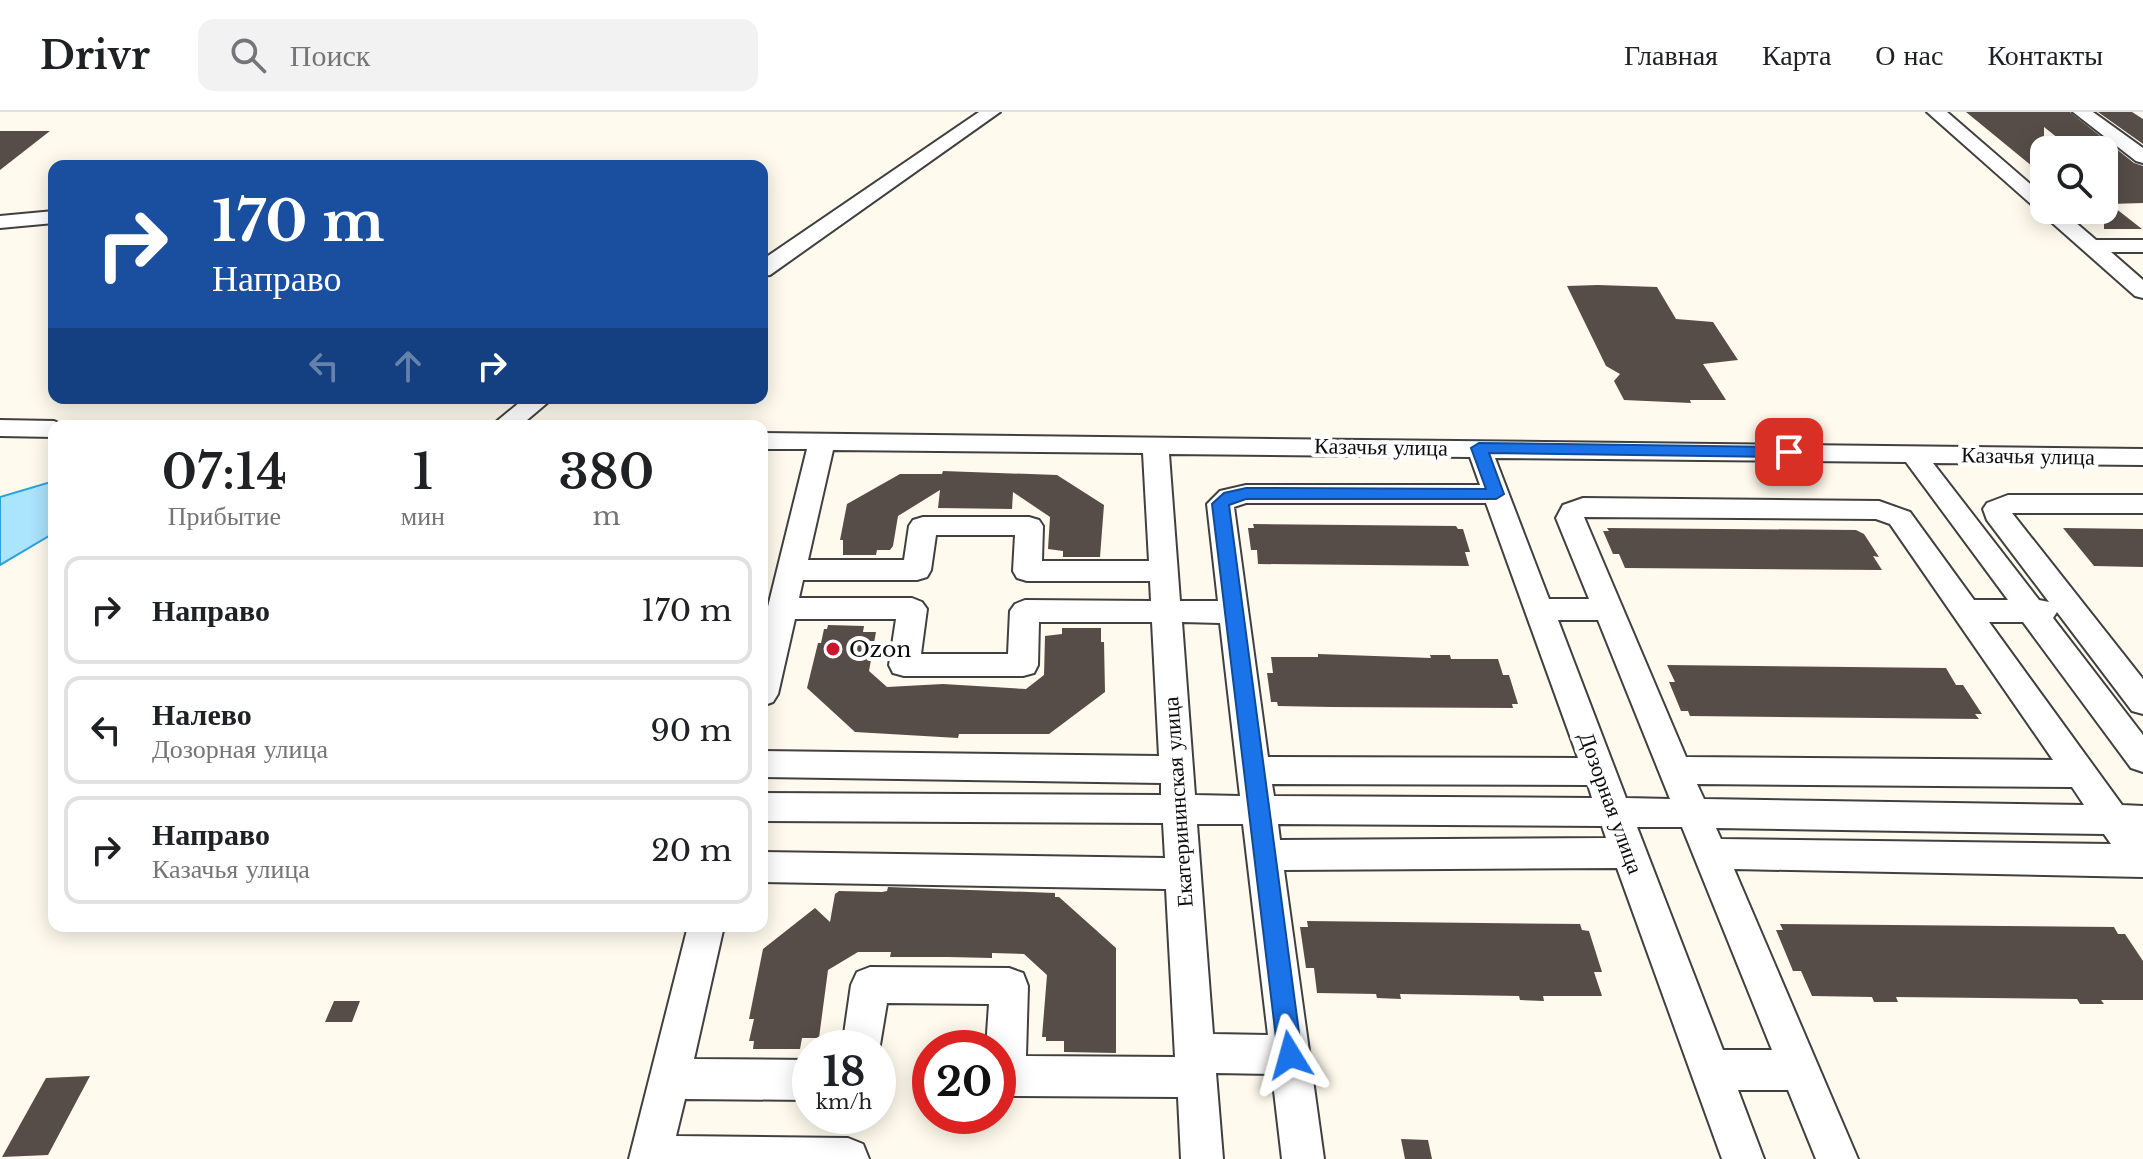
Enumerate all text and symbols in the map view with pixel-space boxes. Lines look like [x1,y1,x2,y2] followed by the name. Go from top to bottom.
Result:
[198,19,758,91] search box
[40,32,150,79] text: Drivr
[226,33,270,77] icon: search
[290,37,370,74] text: Поиск
[1624,38,1718,73] text: Главная
[1762,38,1831,73] text: Карта
[1875,38,1943,73] text: О нас
[1987,38,2103,73] text: Контакты
[2030,136,2118,224] map controls
[2030,136,2118,224] button: search
[212,187,384,256] text: 170 m
[80,192,184,296] icon: right
[212,256,342,301] text: Направо
[302,344,346,388] icon: left
[386,344,430,388] icon: ahead
[470,344,514,388] icon: right
[1755,418,1823,486] pin
[1767,430,1811,474] icon: arrive
[1314,432,1448,462] street label: Казачья улица
[1961,441,2095,471] street label: Казачья улица
[162,442,287,502] text: 07:14
[412,442,433,502] text: 1
[559,442,654,502] text: 380
[168,500,281,532] text: Прибытие
[401,500,445,532] text: мин
[593,500,620,532] text: m
[84,588,128,632] icon: right
[152,592,270,629] text: Направо
[641,592,732,629] text: 170 m
[849,636,911,663] place label: Ozon
[824,640,842,658] marker: Ozon
[152,696,252,733] text: Налево
[1157,696,1199,908] street label: Екатерининская улица
[84,708,128,752] icon: left
[650,712,732,749] text: 90 m
[1573,728,1649,878] street label: Дозорная улица
[152,733,328,765] text: Дозорная улица
[152,816,270,853] text: Направо
[84,828,128,872] icon: right
[651,832,732,869] text: 20 m
[152,853,310,885] text: Казачья улица
[1248,1013,1332,1097] position arrow
[912,1030,1016,1134] speed limit sign: 20
[823,1047,865,1097] text: 18
[816,1090,872,1114] text: km/h

